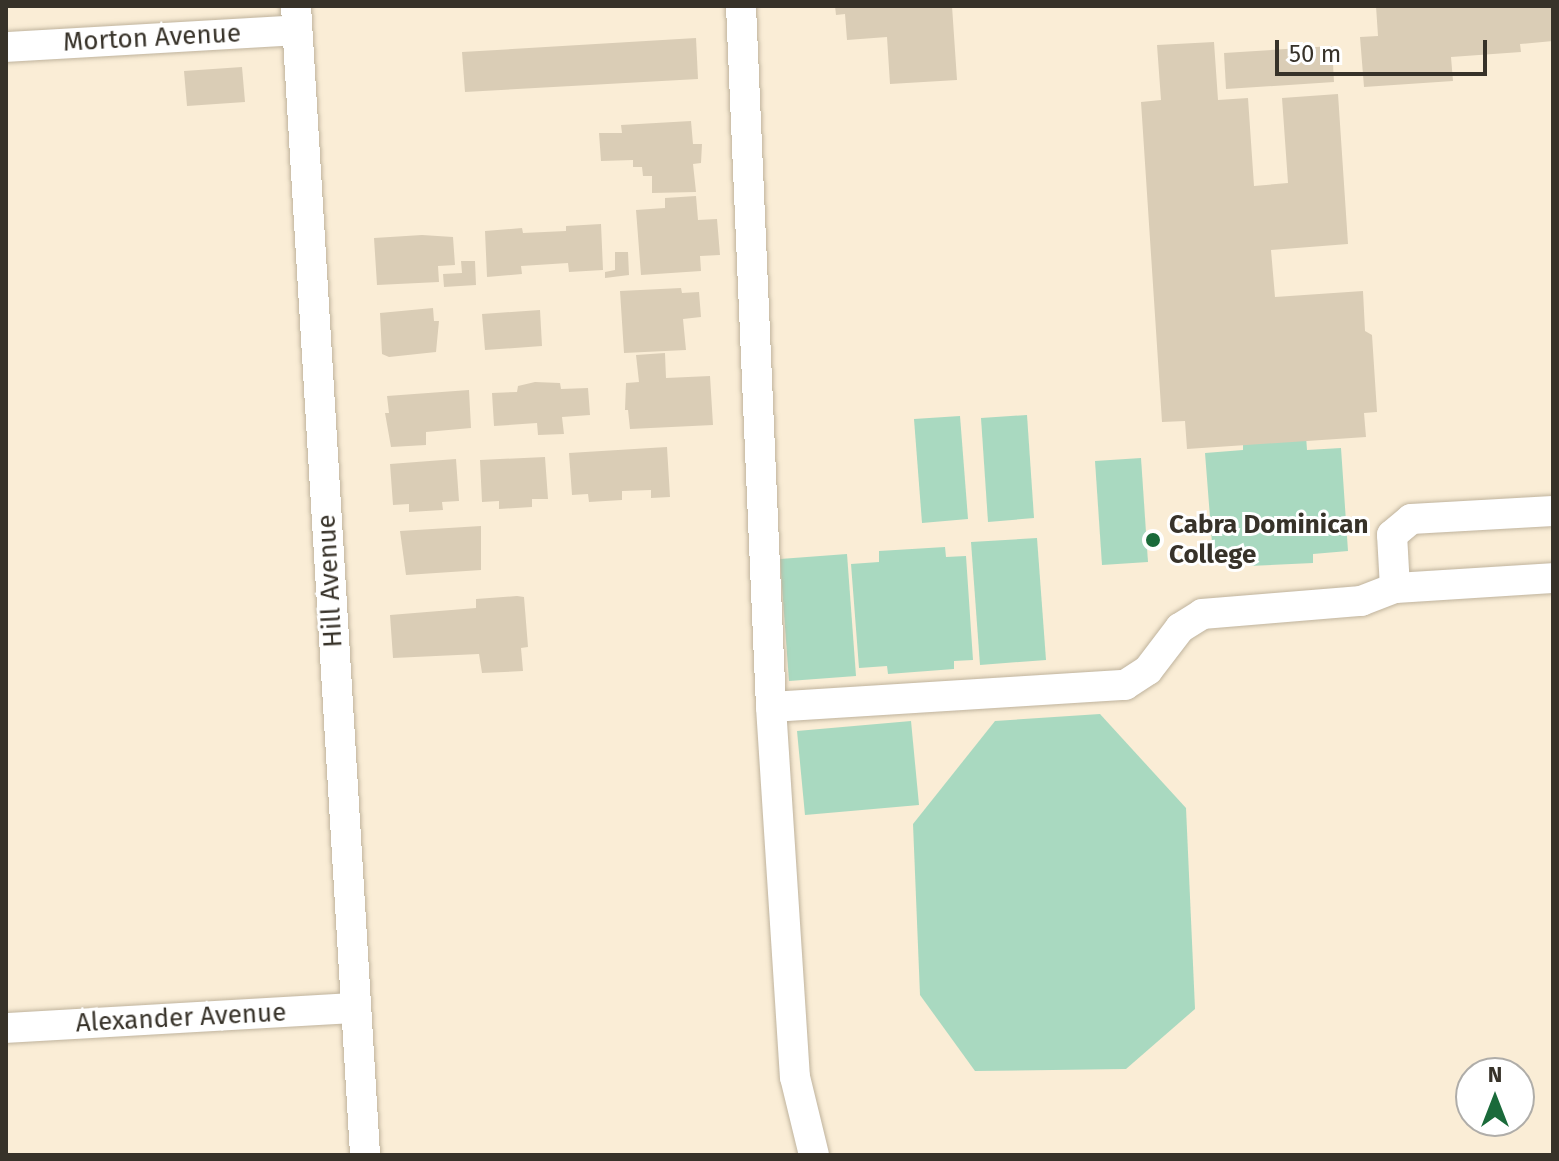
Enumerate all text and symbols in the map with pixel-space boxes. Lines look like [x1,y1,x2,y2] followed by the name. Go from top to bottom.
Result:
[62,18,242,58] street label: Morton Avenue
[1279,24,1491,74] scale bar
[1289,40,1341,68] text: 50 m
[1169,509,1369,570] place label: Cabra Dominican College
[311,514,349,648] street label: Hill Avenue
[1144,531,1162,549] marker: Cabra Dominican College
[75,997,287,1039] street label: Alexander Avenue
[1455,1057,1535,1137] north arrow
[1488,1061,1502,1088] text: N

